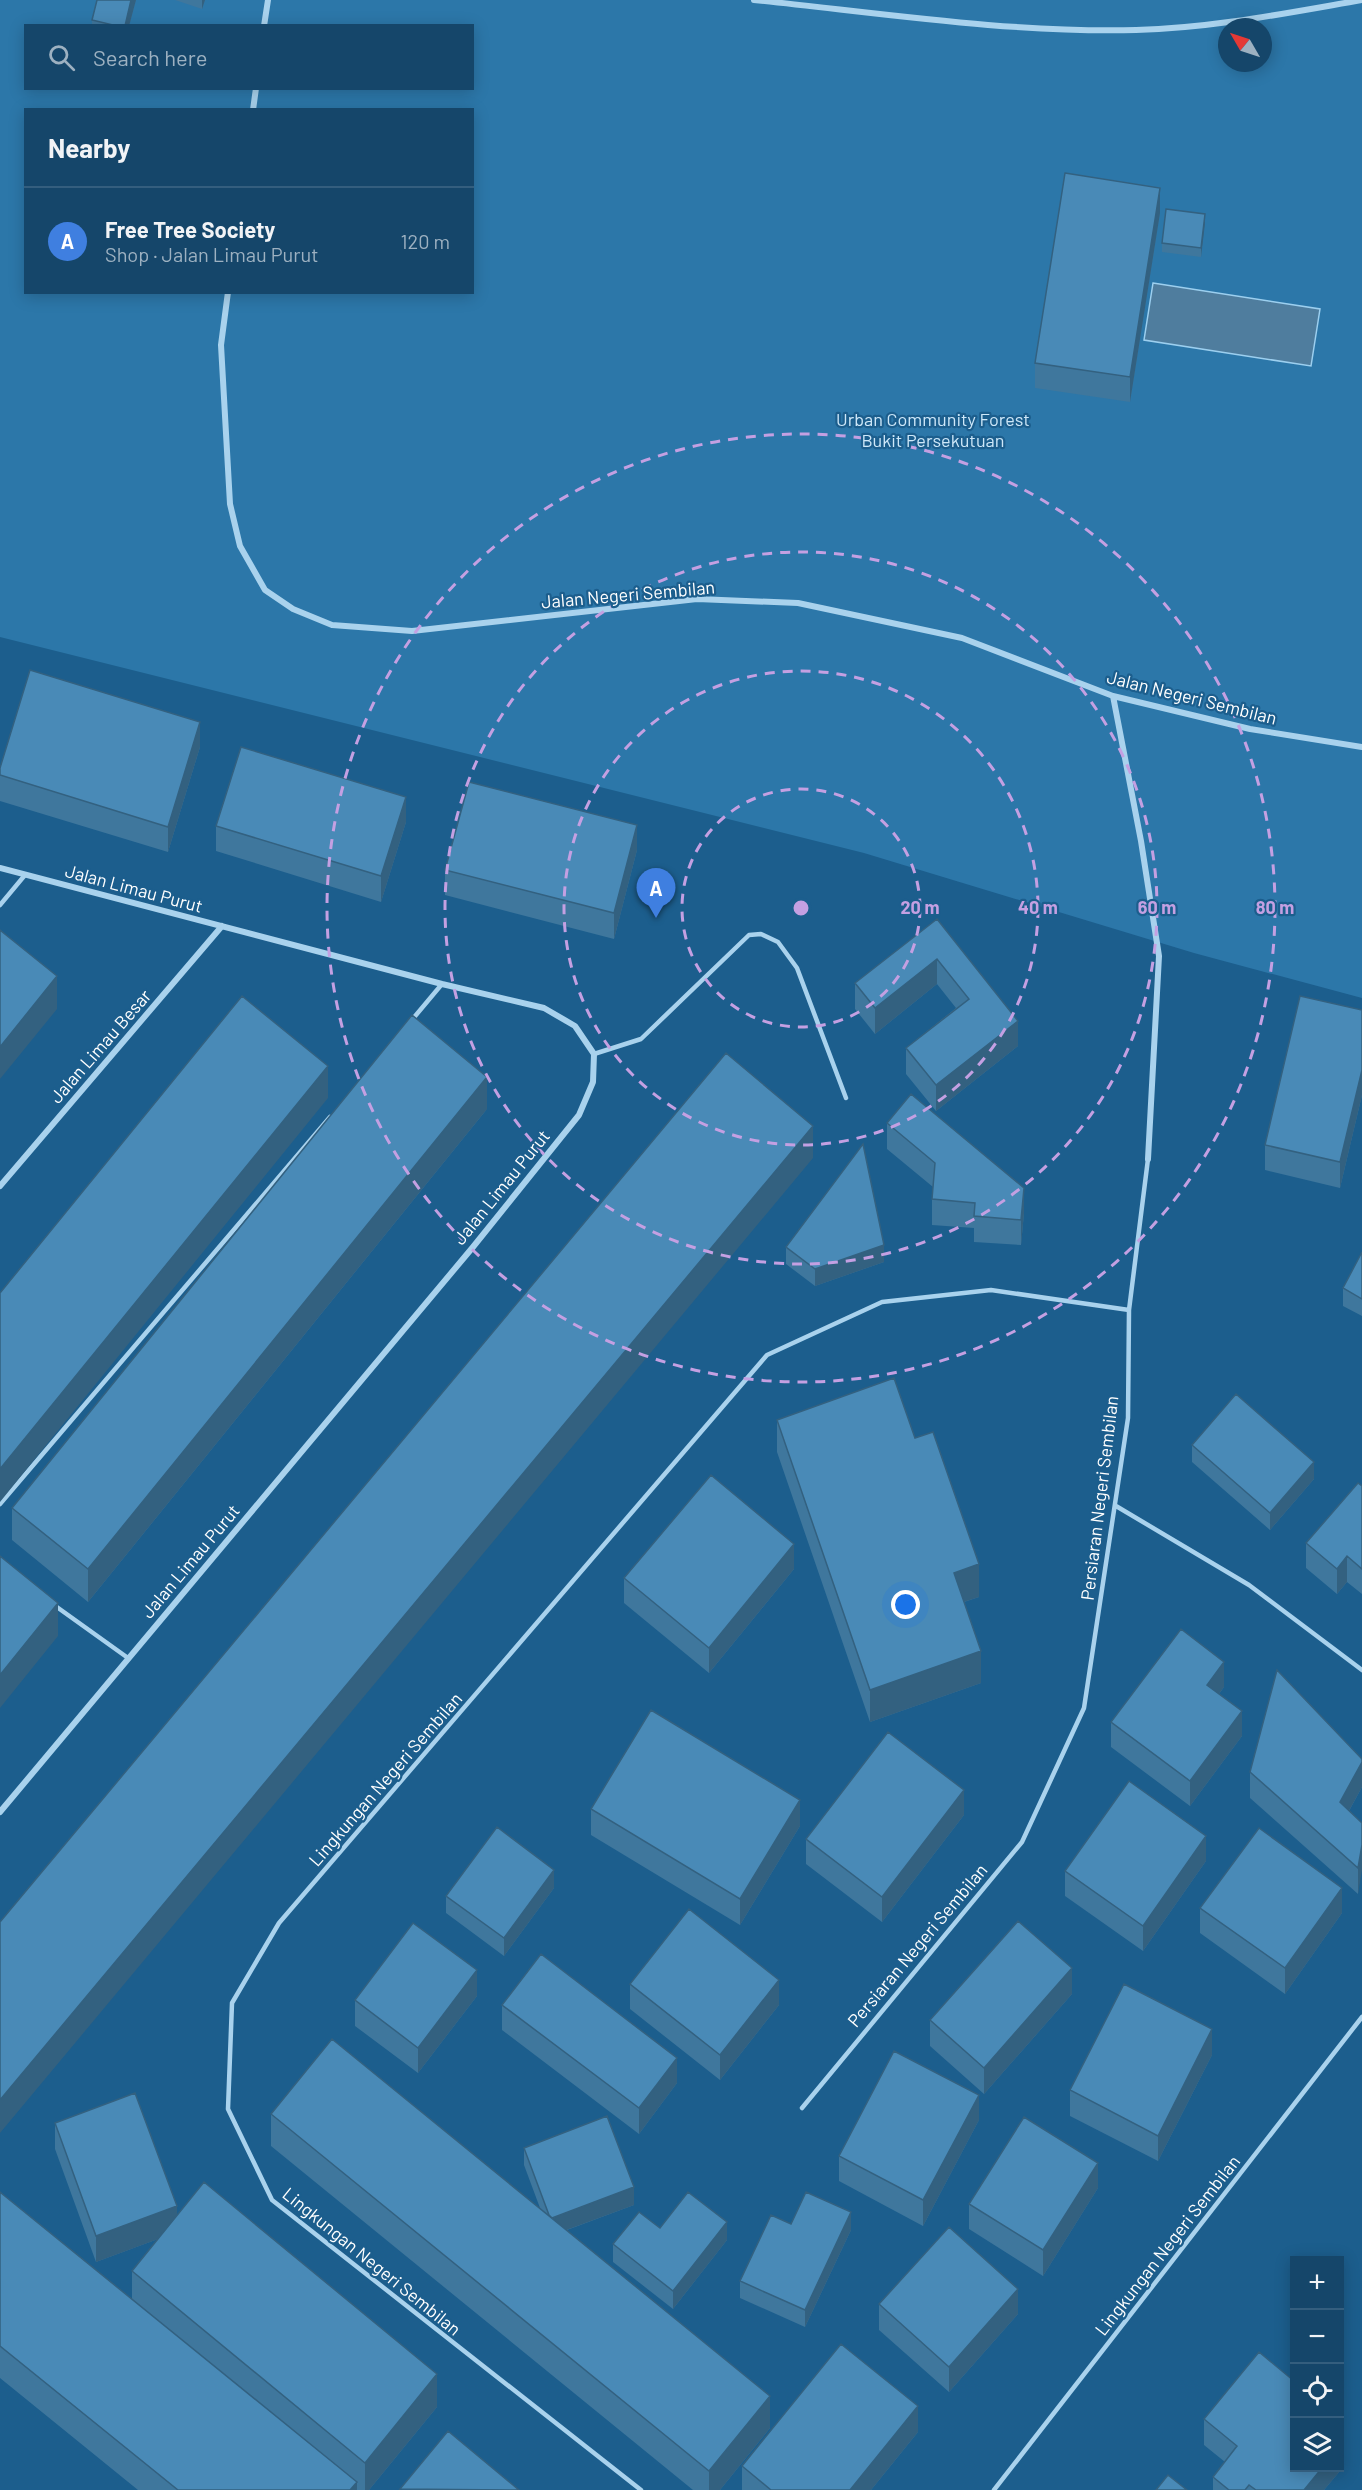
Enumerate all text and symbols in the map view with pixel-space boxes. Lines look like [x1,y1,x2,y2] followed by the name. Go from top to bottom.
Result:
[1218,18,1272,72] north arrow
[24,24,474,90] search box
[45,41,78,74] icon: search
[93,44,207,70] text: Search here
[48,132,130,163] text: Nearby
[105,216,275,242] text: Free Tree Society
[61,229,74,253] text: A
[400,229,450,253] text: 120 m
[105,242,319,266] text: Shop · Jalan Limau Purut
[836,408,1030,451] park label: Urban Community Forest Bukit Persekutuan
[540,575,716,613] street label: Jalan Negeri Sembilan
[1105,665,1279,729] street label: Jalan Negeri Sembilan
[63,859,205,917] street label: Jalan Limau Purut
[636,868,676,918] pin: A
[901,896,939,918] text: 20 m
[1018,896,1058,918] text: 40 m
[1138,896,1176,918] text: 60 m
[1256,896,1294,918] text: 80 m
[791,898,811,918] centre of rings
[45,984,156,1107] street label: Jalan Limau Besar
[448,1125,554,1249] street label: Jalan Limau Purut
[1076,1394,1122,1602] street label: Persiaran Negeri Sembilan
[136,1500,244,1622] street label: Jalan Limau Purut
[891,1590,920,1619] your location
[304,1688,466,1870] street label: Lingkungan Negeri Sembilan
[842,1859,992,2031] street label: Persiaran Negeri Sembilan
[1090,2150,1244,2340] street label: Lingkungan Negeri Sembilan
[278,2182,466,2340] street label: Lingkungan Negeri Sembilan
[1290,2256,1344,2472] map controls
[1290,2256,1344,2310] button: +
[1290,2310,1344,2364] button: −
[1290,2364,1344,2418] button: locate
[1290,2418,1344,2472] button: layers

